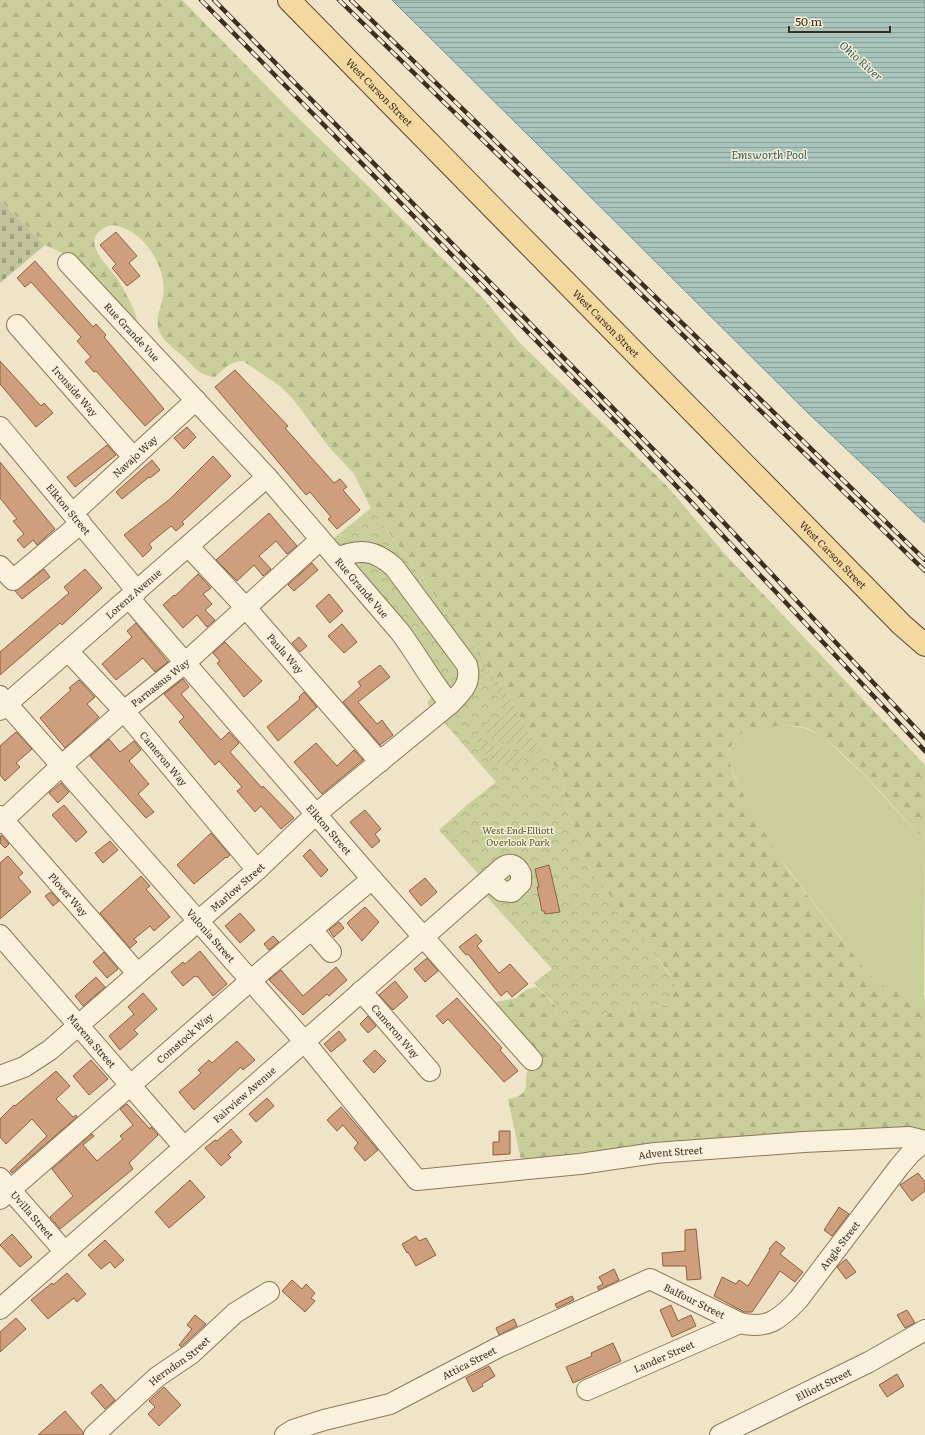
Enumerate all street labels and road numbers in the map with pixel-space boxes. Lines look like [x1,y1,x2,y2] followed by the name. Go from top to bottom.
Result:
[343,54,417,129] street label: West Carson Street
[570,286,643,360] street label: West Carson Street
[101,299,164,364] street label: Rue Grande Vue
[49,362,102,420] street label: Ironside Way
[109,431,160,480] street label: Navajo Way
[43,480,95,538] street label: Elkton Street
[797,517,870,592] street label: West Carson Street
[332,554,393,621] street label: Rue Grande Vue
[102,564,165,622] street label: Lorenz Avenue
[264,629,308,677] street label: Paula Way
[127,654,192,710] street label: Parnassus Way
[137,728,192,789] street label: Cameron Way
[303,800,356,858] street label: Elkton Street
[206,859,268,915] street label: Marlow Street
[45,869,92,919] street label: Plover Way
[183,905,239,965] street label: Valonia Street
[368,1000,424,1061] street label: Cameron Way
[153,1008,216,1067] street label: Comstock Way
[64,1010,120,1071] street label: Marena Street
[209,1062,279,1126] street label: Fairview Avenue
[637,1141,703,1162] street label: Advent Street
[7,1187,58,1242] street label: Uvilla Street
[816,1217,863,1273] street label: Angle Street
[661,1279,728,1322] street label: Balfour Street
[145,1332,213,1389] street label: Herndon Street
[631,1336,696,1376] street label: Lander Street
[439,1342,499,1383] street label: Attica Street
[792,1364,854,1404] street label: Elliott Street

